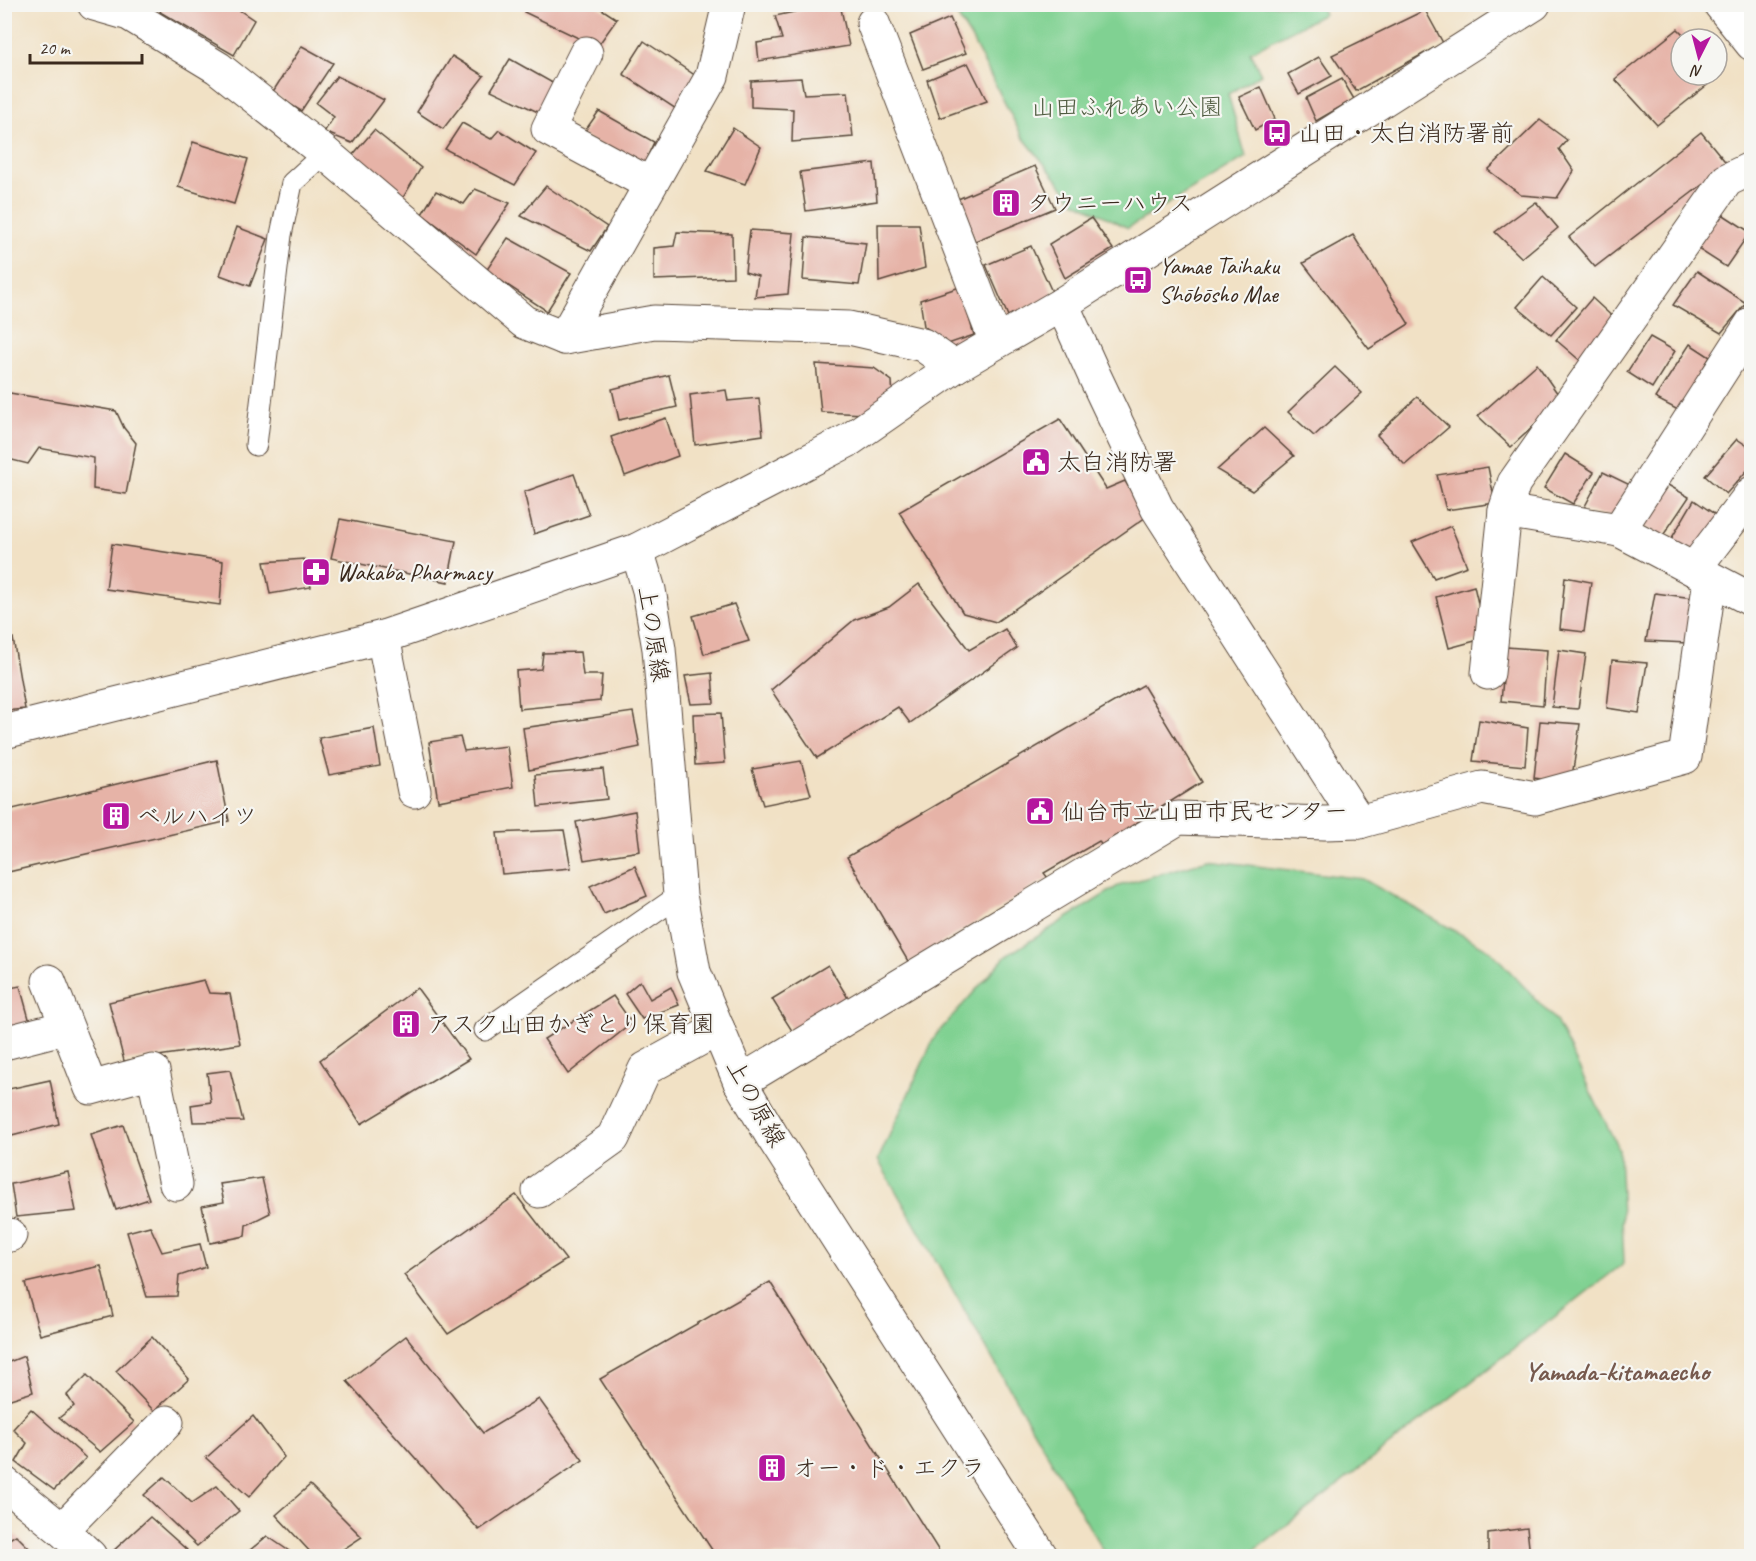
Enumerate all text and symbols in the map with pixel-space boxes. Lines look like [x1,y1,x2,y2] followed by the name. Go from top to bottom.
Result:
[30,27,142,65] scale bar
[1669,27,1729,87] north arrow
[39,37,72,59] text: 20 m
[1688,60,1704,81] text: N
[1031,92,1223,122] park label: 山田ふれあい公園
[1261,117,1293,149] bus stop icon: 山田・太白消防署前
[1298,118,1514,148] place label: 山田・太白消防署前
[990,187,1022,219] building icon: タウニーハウス
[1027,188,1193,218] place label: タウニーハウス
[1159,251,1281,309] place label: Yamae Taihaku Shōbōsho Mae
[1122,264,1154,296] bus stop icon: Yamae Taihaku Shōbōsho Mae
[1020,446,1052,478] public building icon: 太白消防署
[1057,447,1177,477] place label: 太白消防署
[300,556,332,588] pharmacy icon: Wakaba Pharmacy
[337,557,494,587] place label: Wakaba Pharmacy
[632,584,676,684] street label: 上の原線
[1024,795,1056,827] public building icon: 仙台市立山田市民センター
[1061,796,1348,826] place label: 仙台市立山田市民センター
[100,800,132,832] building icon: ベルハイツ
[137,801,257,831] place label: ベルハイツ
[390,1008,422,1040] building icon: アスク山田かぎとり保育園
[427,1009,715,1039] place label: アスク山田かぎとり保育園
[720,1054,792,1152] street label: 上の原線
[1525,1354,1712,1388] district label: Yamada-kitamaecho
[756,1452,788,1484] building icon: オー・ド・エクラ
[793,1453,985,1483] place label: オー・ド・エクラ

